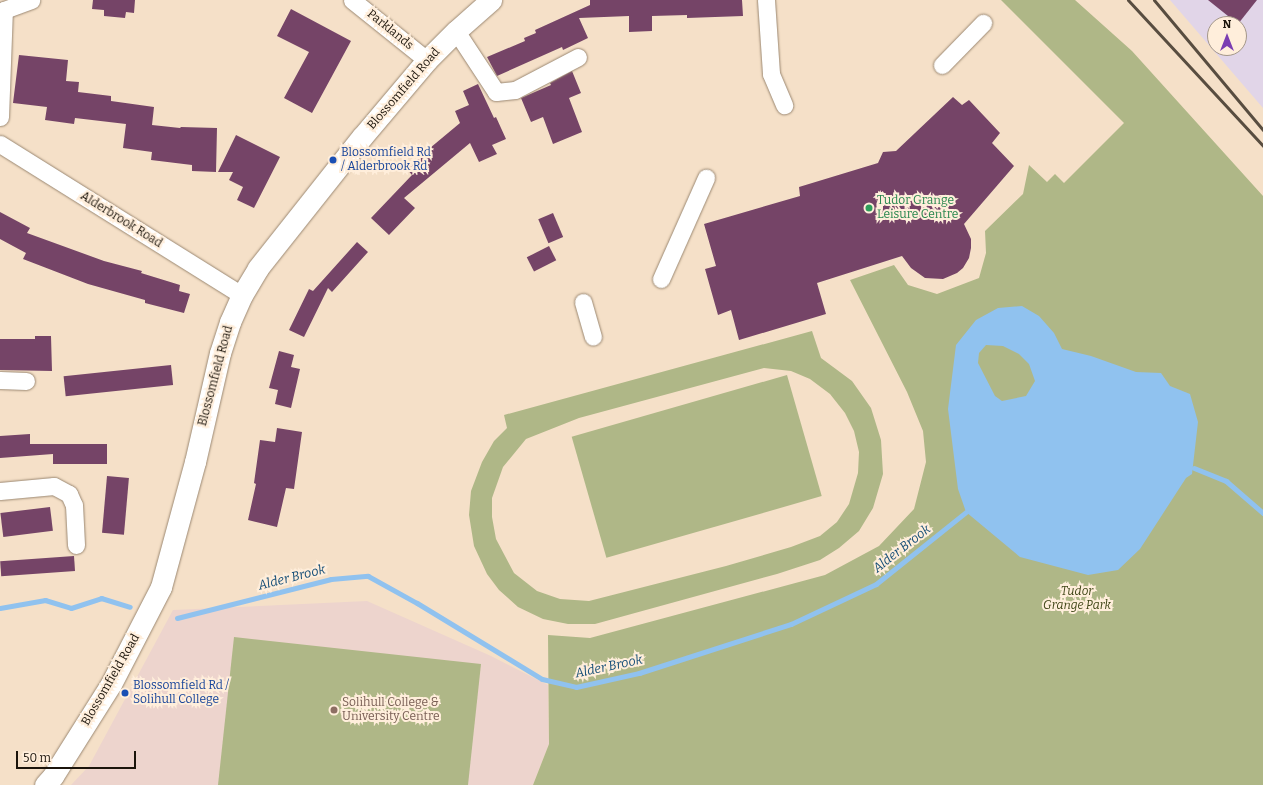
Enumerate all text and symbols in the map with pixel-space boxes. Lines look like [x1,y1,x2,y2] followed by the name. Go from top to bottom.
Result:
[364,7,416,53] street label: Parklands
[1207,16,1247,56] north arrow
[1223,18,1231,31] text: N
[365,45,443,133] street label: Blossomfield Road
[341,146,431,174] place label: Blossomfield Rd / Alderbrook Rd
[328,155,338,165] marker: Blossomfield Rd / Alderbrook Rd
[77,189,165,251] street label: Alderbrook Road
[877,194,958,222] place label: Tudor Grange Leisure Centre
[864,203,874,213] marker: Tudor Grange Leisure Centre
[196,324,236,428] street label: Blossomfield Road
[870,522,934,576] water label: Alder Brook
[257,562,327,594] water label: Alder Brook
[1043,585,1111,613] park label: Tudor Grange Park
[79,632,143,728] street label: Blossomfield Road
[574,652,644,682] water label: Alder Brook
[133,679,229,707] place label: Blossomfield Rd / Solihull College
[120,688,130,698] marker: Blossomfield Rd / Solihull College
[342,696,440,724] place label: Solihull College & University Centre
[329,705,339,715] marker: Solihull College & University Centre
[18,743,138,769] scale bar
[23,751,51,765] text: 50 m

